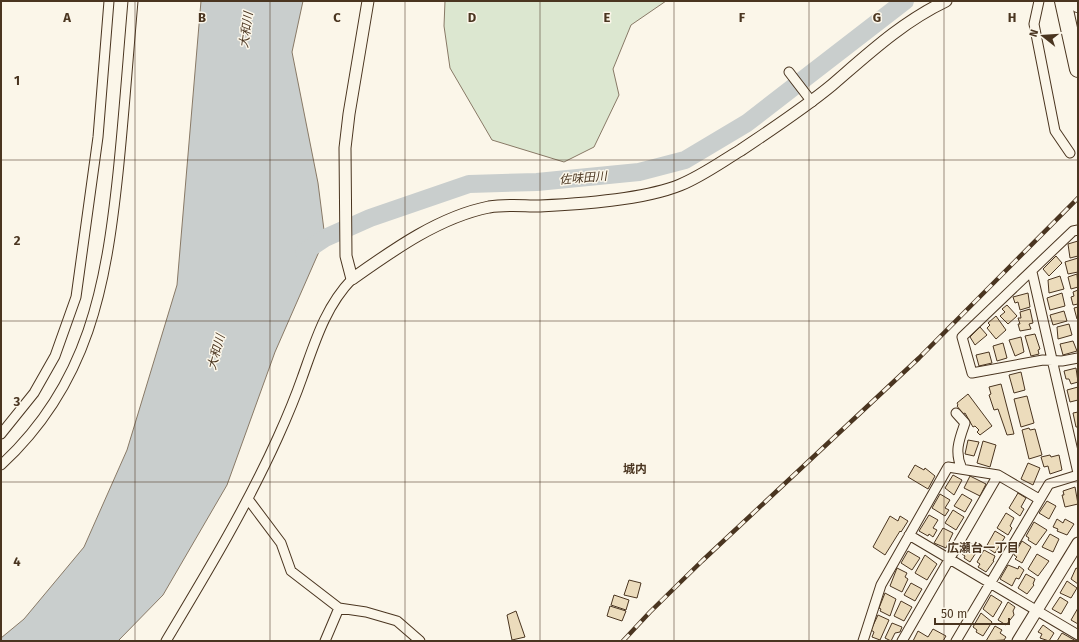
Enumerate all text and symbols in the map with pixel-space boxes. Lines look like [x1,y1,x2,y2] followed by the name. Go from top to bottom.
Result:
[237,9,256,49] water label: 大和川
[62,10,71,25] text: A
[198,10,206,25] text: B
[333,10,341,25] text: C
[468,10,477,25] text: D
[604,10,611,25] text: E
[739,10,746,25] text: F
[873,10,881,25] text: G
[1008,10,1016,25] text: H
[1023,16,1063,56] north arrow
[1027,28,1041,39] text: N
[14,73,20,88] text: 1
[558,169,610,187] water label: 佐味田川
[14,233,21,248] text: 2
[205,331,228,371] water label: 大和川
[13,394,21,409] text: 3
[623,462,647,476] district label: 城内
[947,541,1019,555] district label: 広瀬台一丁目
[13,554,21,569] text: 4
[935,600,1009,626] scale bar
[941,607,967,621] text: 50 m

